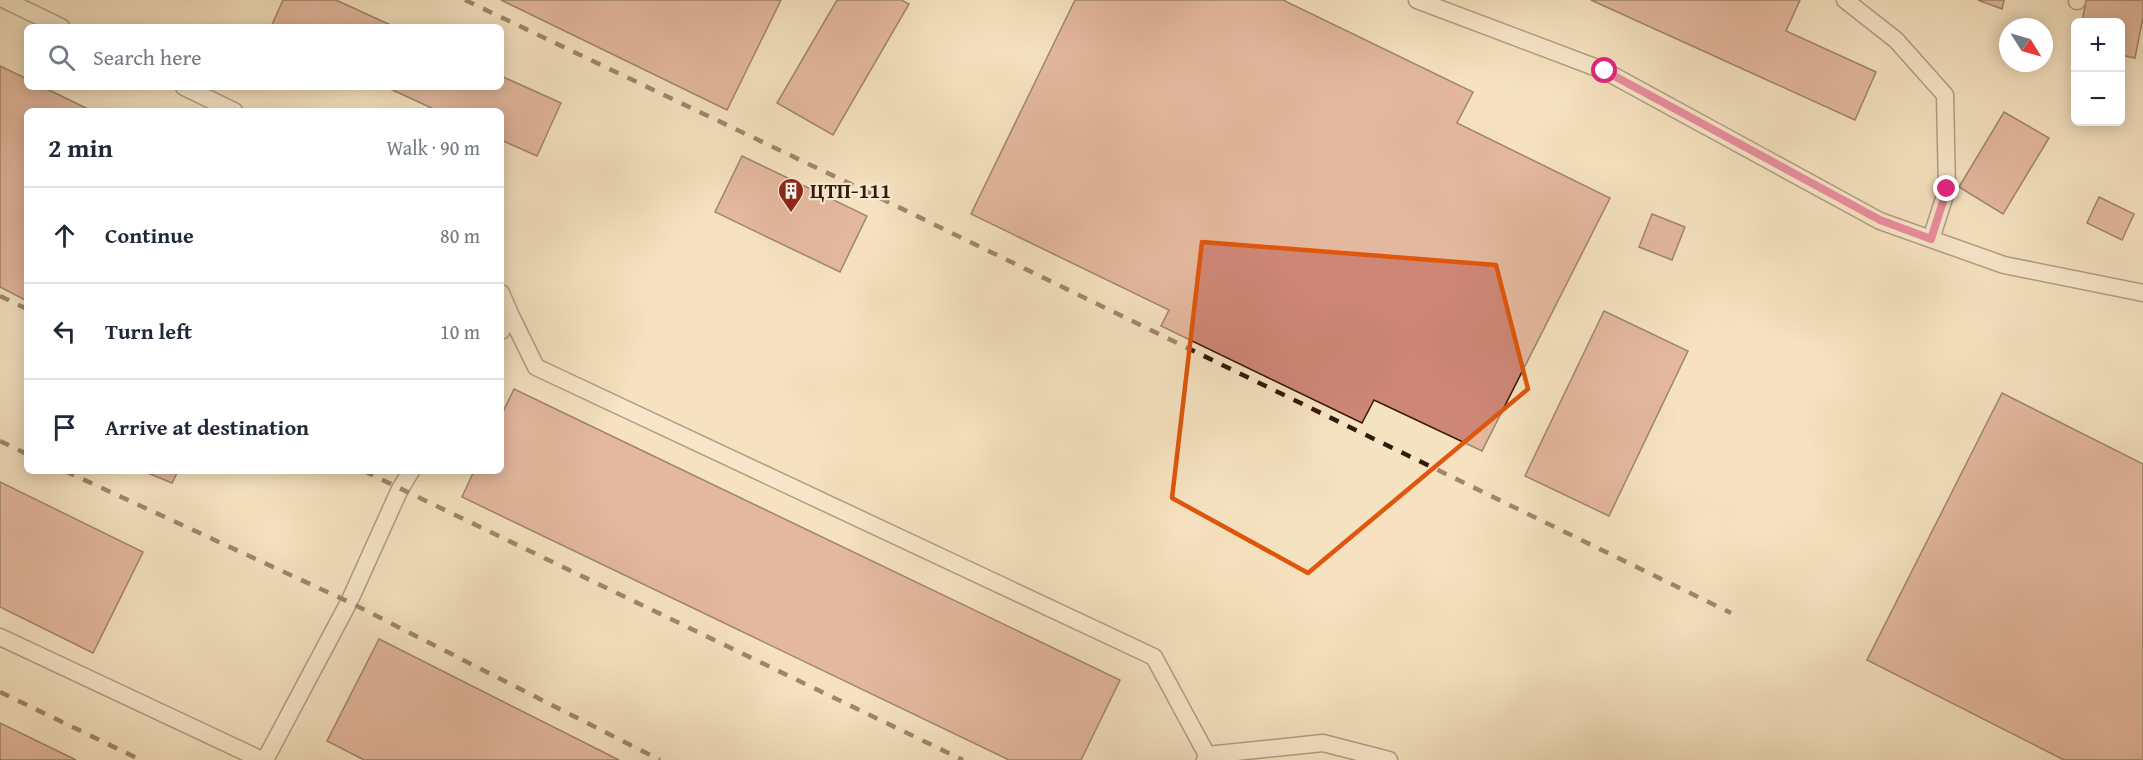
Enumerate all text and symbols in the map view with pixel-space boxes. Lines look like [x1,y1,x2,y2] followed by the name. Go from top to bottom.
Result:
[1999,18,2053,72] north arrow
[2071,18,2125,126] map controls
[2071,18,2125,72] button: +
[24,24,504,90] search box
[45,41,78,74] icon: search
[93,41,202,73] text: Search here
[1591,57,1617,83] route start
[2071,72,2125,126] button: −
[48,128,113,167] text: 2 min
[386,133,480,162] text: Walk · 90 m
[810,175,891,206] place label: ЦТП-111
[1933,175,1959,201] route end
[776,176,806,214] building icon: ЦТП-111
[48,219,81,252] icon: ahead
[105,219,194,251] text: Continue
[440,221,480,250] text: 80 m
[48,315,81,348] icon: left
[105,315,192,347] text: Turn left
[440,317,480,346] text: 10 m
[48,411,81,444] icon: arrive
[105,411,309,443] text: Arrive at destination

